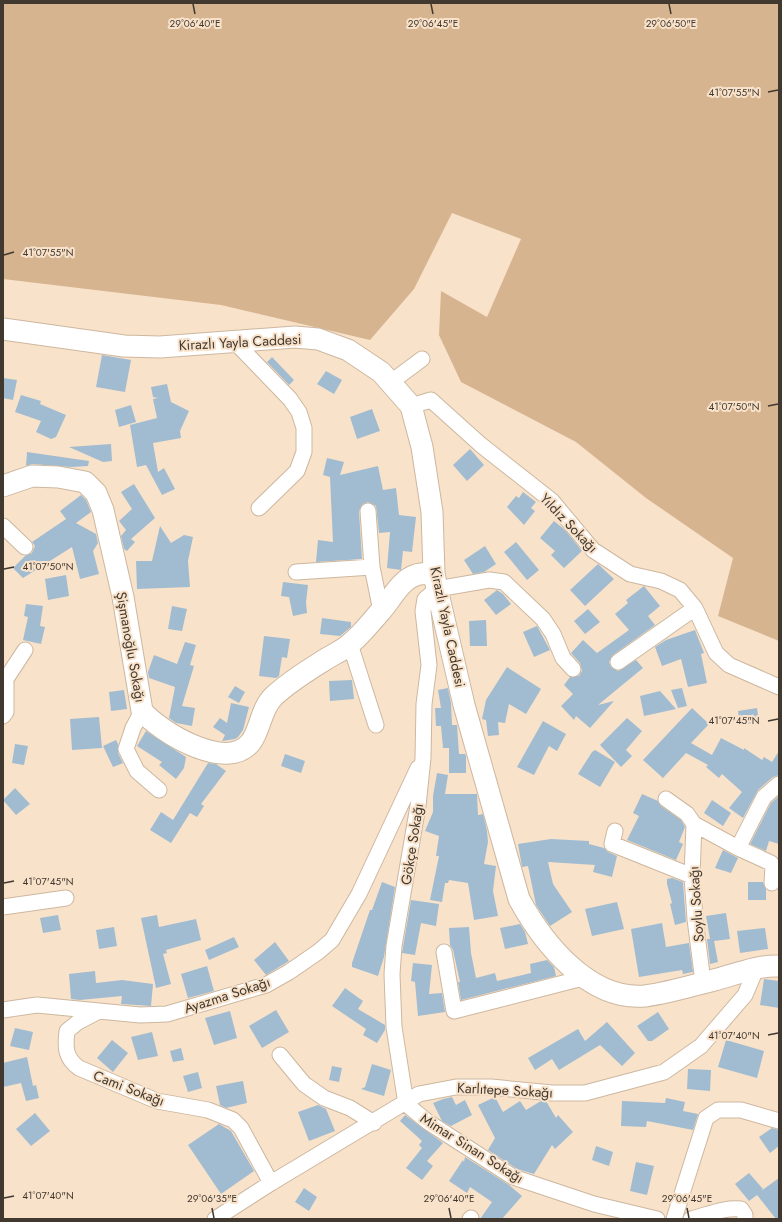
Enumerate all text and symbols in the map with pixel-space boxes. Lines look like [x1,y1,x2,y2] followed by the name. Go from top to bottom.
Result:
[170,16,220,31] text: 29°06'40"E
[408,16,458,31] text: 29°06'45"E
[646,16,696,31] text: 29°06'50"E
[709,85,759,100] text: 41°07'55"N
[23,245,73,260] text: 41°07'55"N
[178,329,302,355] street label: Kirazlı Yayla Caddesi
[708,399,760,414] text: 41°07'50"N
[536,489,602,557] street label: Yıldız Sokağı
[22,559,74,574] text: 41°07'50"N
[425,565,471,689] street label: Kirazlı Yayla Caddesi
[111,590,151,704] street label: Şişmanoğlu Sokağı
[708,713,760,728] text: 41°07'45"N
[396,802,428,886] street label: Gökçe Sokağı
[683,865,709,943] street label: Soylu Sokağı
[22,874,74,889] text: 41°07'45"N
[181,972,273,1018] street label: Ayazma Sokağı
[708,1028,760,1043] text: 41°07'40"N
[90,1065,168,1111] street label: Cami Sokağı
[456,1077,554,1103] street label: Karlıtepe Sokağı
[416,1108,528,1188] street label: Mimar Sinan Sokağı
[22,1188,74,1203] text: 41°07'40"N
[187,1191,237,1206] text: 29°06'35"E
[424,1191,474,1206] text: 29°06'40"E
[662,1191,712,1206] text: 29°06'45"E

